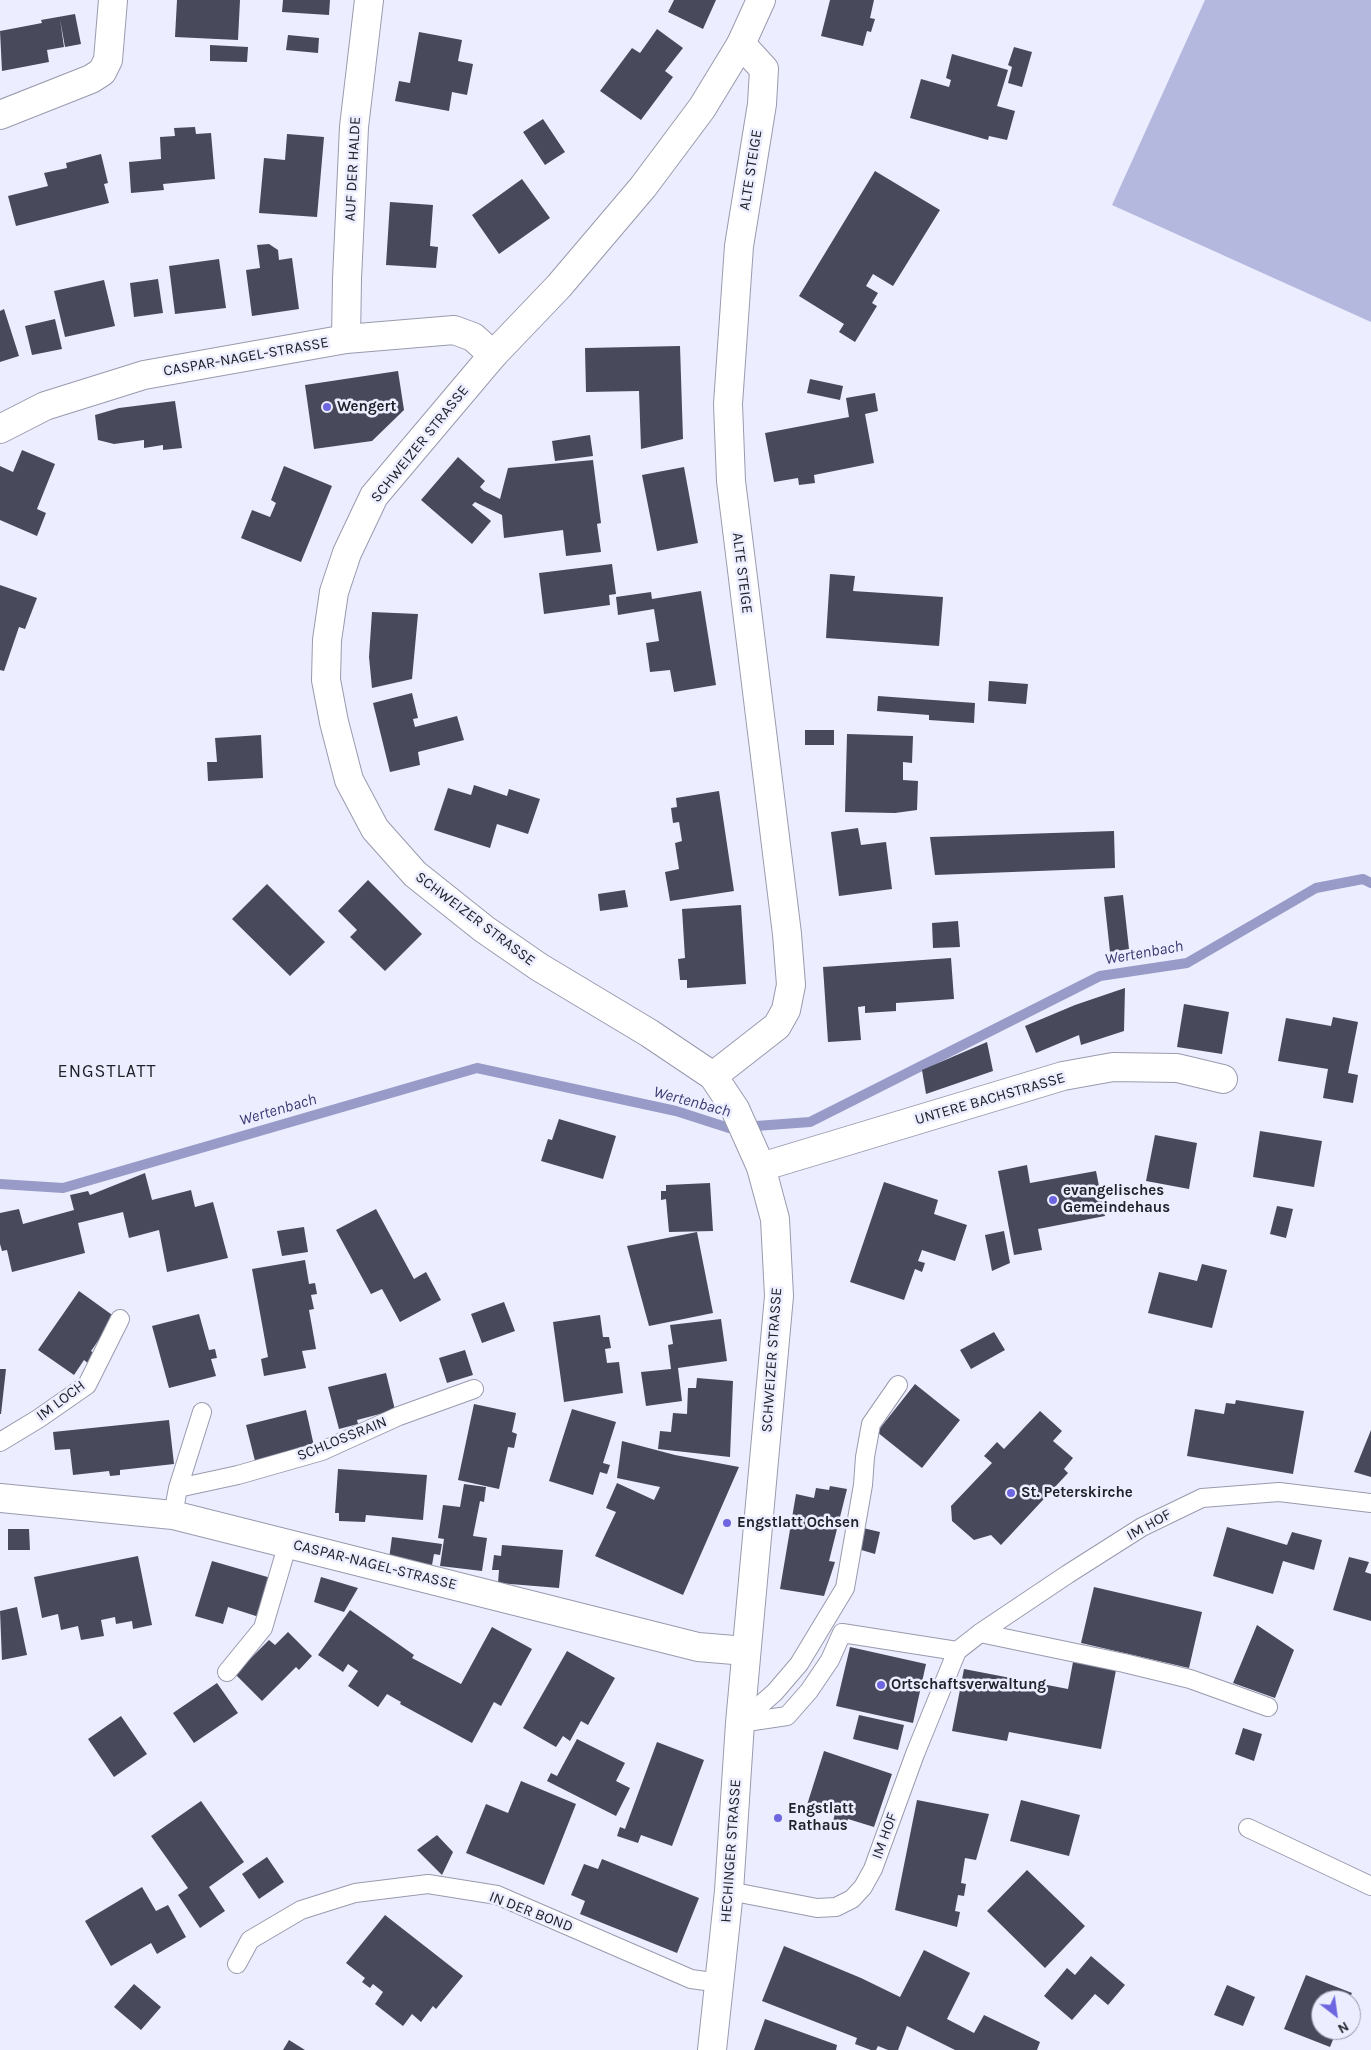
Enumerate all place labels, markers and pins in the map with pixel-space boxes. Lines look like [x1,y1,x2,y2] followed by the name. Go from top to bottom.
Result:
[337,398,396,416] place label: Wengert
[321,401,333,413] marker: Wengert
[1063,1182,1170,1217] place label: evangelisches Gemeindehaus
[1047,1194,1059,1206] marker: evangelisches Gemeindehaus
[1021,1484,1133,1502] place label: St. Peterskirche
[1005,1487,1017,1499] marker: St. Peterskirche
[737,1514,859,1532] place label: Engstlatt Ochsen
[721,1517,733,1529] marker: Engstlatt Ochsen
[891,1676,1046,1694] place label: Ortschaftsverwaltung
[875,1679,887,1691] marker: Ortschaftsverwaltung
[788,1800,854,1835] place label: Engstlatt Rathaus
[772,1812,784,1824] marker: Engstlatt Rathaus

